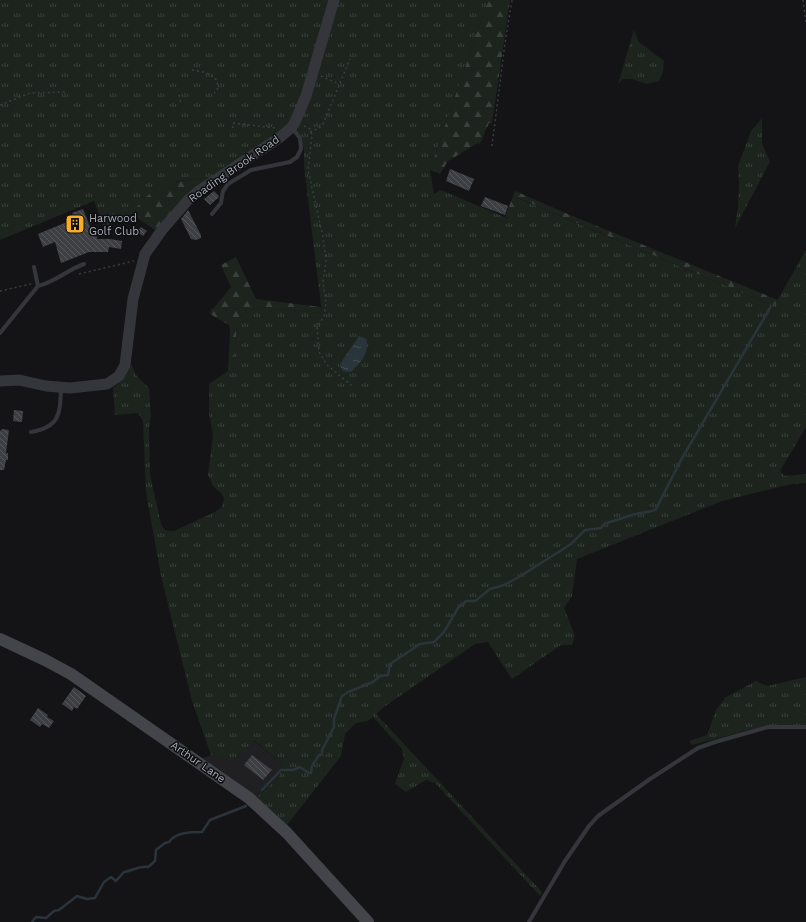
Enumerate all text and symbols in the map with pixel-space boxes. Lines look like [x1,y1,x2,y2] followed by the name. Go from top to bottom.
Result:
[186,133,282,205] street label: Roading Brook Road
[89,212,139,238] place label: Harwood Golf Club
[64,213,86,235] building icon: Harwood Golf Club
[168,738,228,786] street label: Arthur Lane

